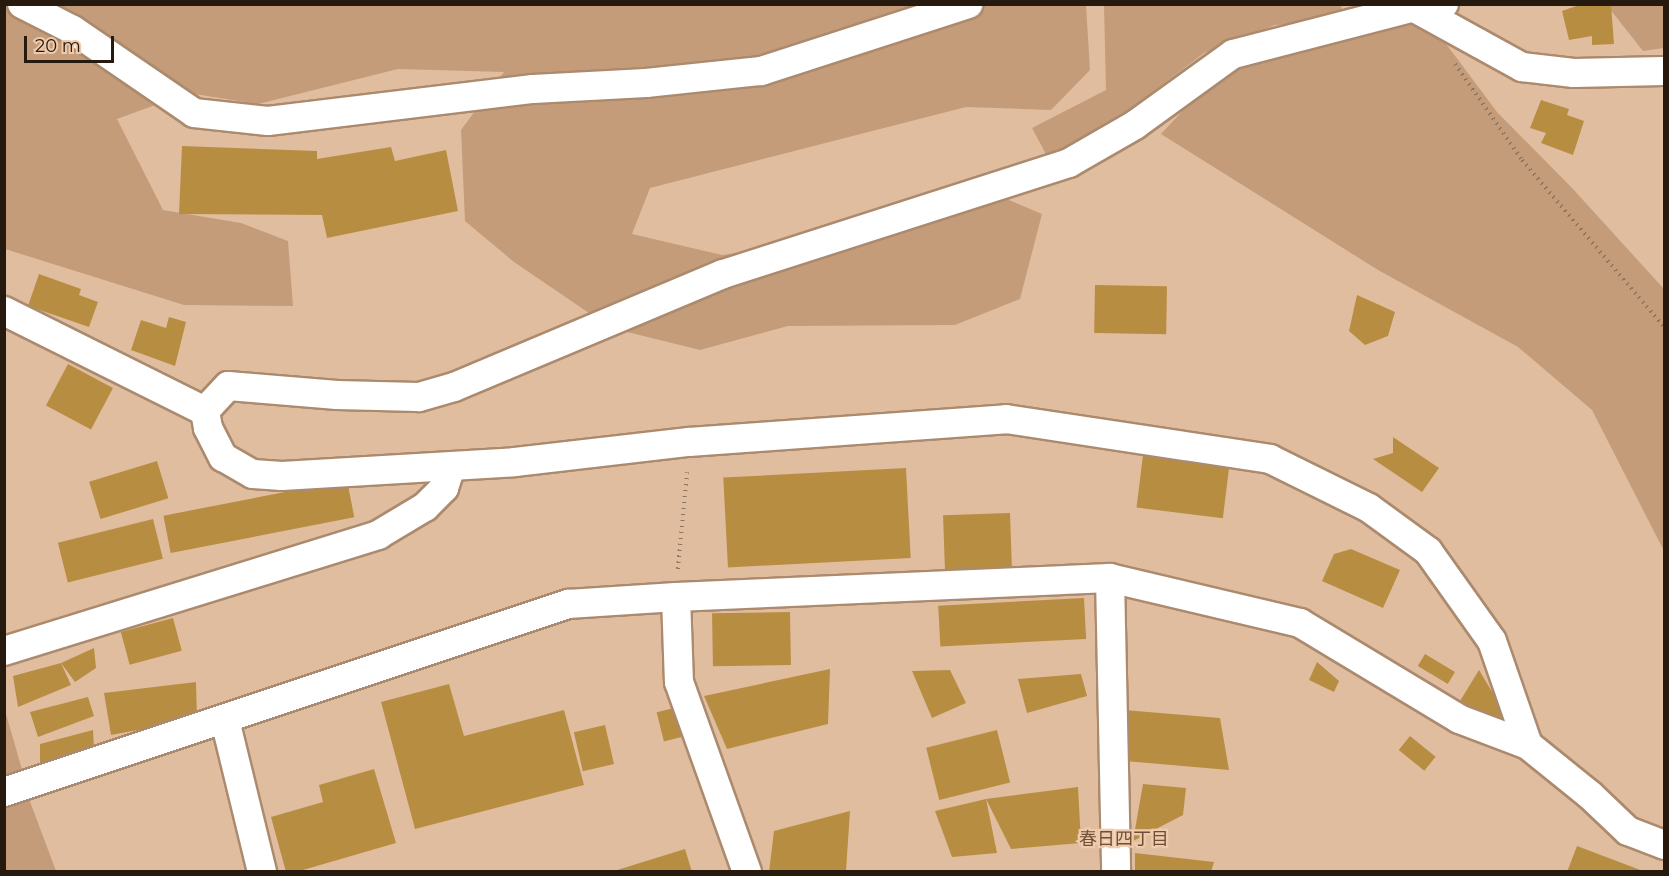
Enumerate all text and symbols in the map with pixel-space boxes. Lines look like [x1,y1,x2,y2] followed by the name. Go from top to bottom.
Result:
[27,24,117,62] scale bar
[35,35,81,57] text: 20 m
[1079,828,1169,850] district label: 春日四丁目

